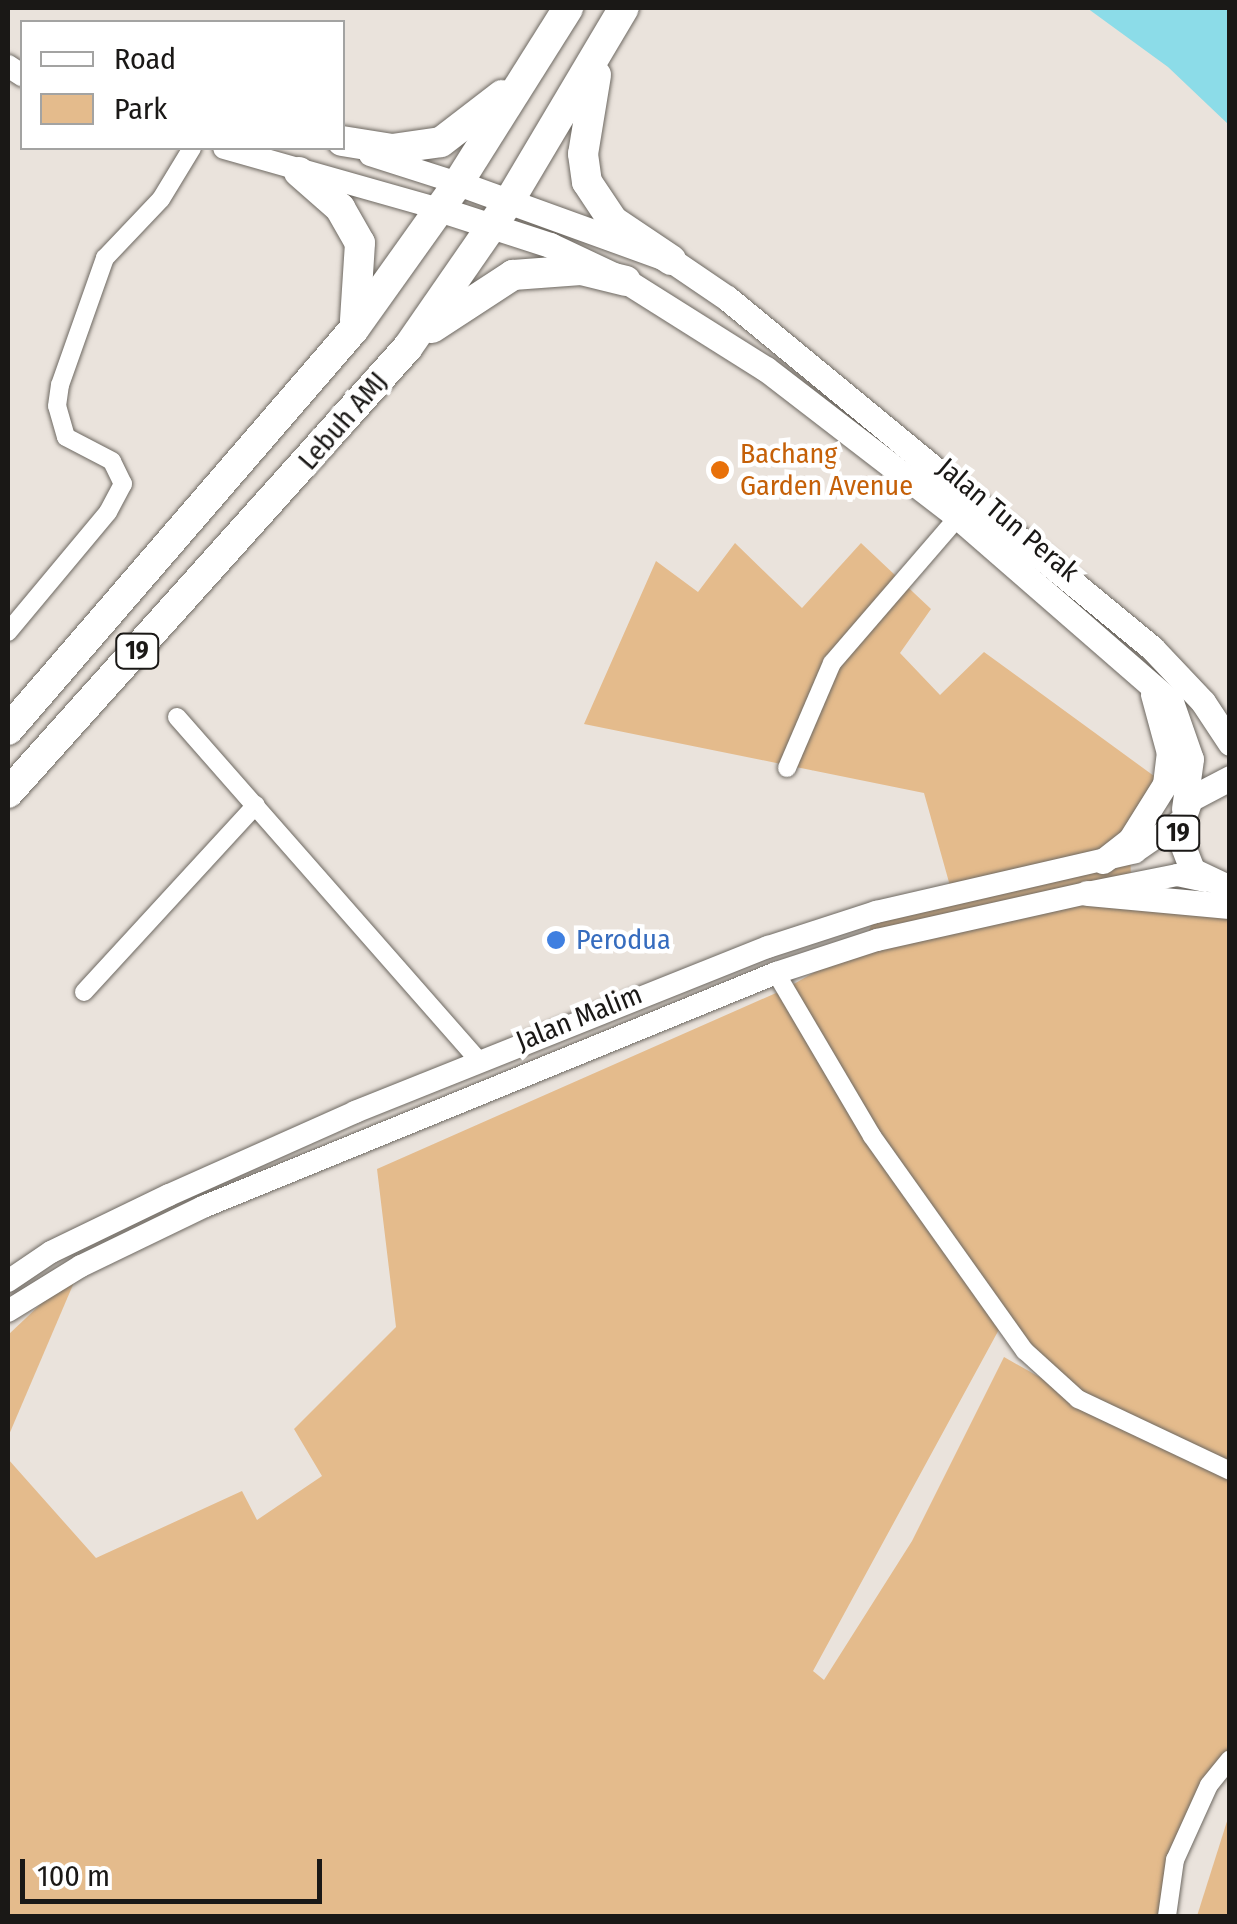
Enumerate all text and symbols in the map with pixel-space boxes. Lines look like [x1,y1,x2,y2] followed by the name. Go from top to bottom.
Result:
[20,20,345,150] legend
[114,41,176,77] text: Road
[114,91,167,127] text: Park
[291,365,395,477] street label: Lebuh AMJ
[740,437,913,503] place label: Bachang Garden Avenue
[930,451,1086,589] street label: Jalan Tun Perak
[709,459,731,481] marker: Bachang Garden Avenue
[114,631,160,671] road number: 19
[1156,813,1200,853] road number: 19
[576,923,671,957] place label: Perodua
[545,929,567,951] marker: Perodua
[511,978,647,1058] street label: Jalan Malim
[25,1839,328,1901] scale bar
[37,1858,110,1894] text: 100 m

